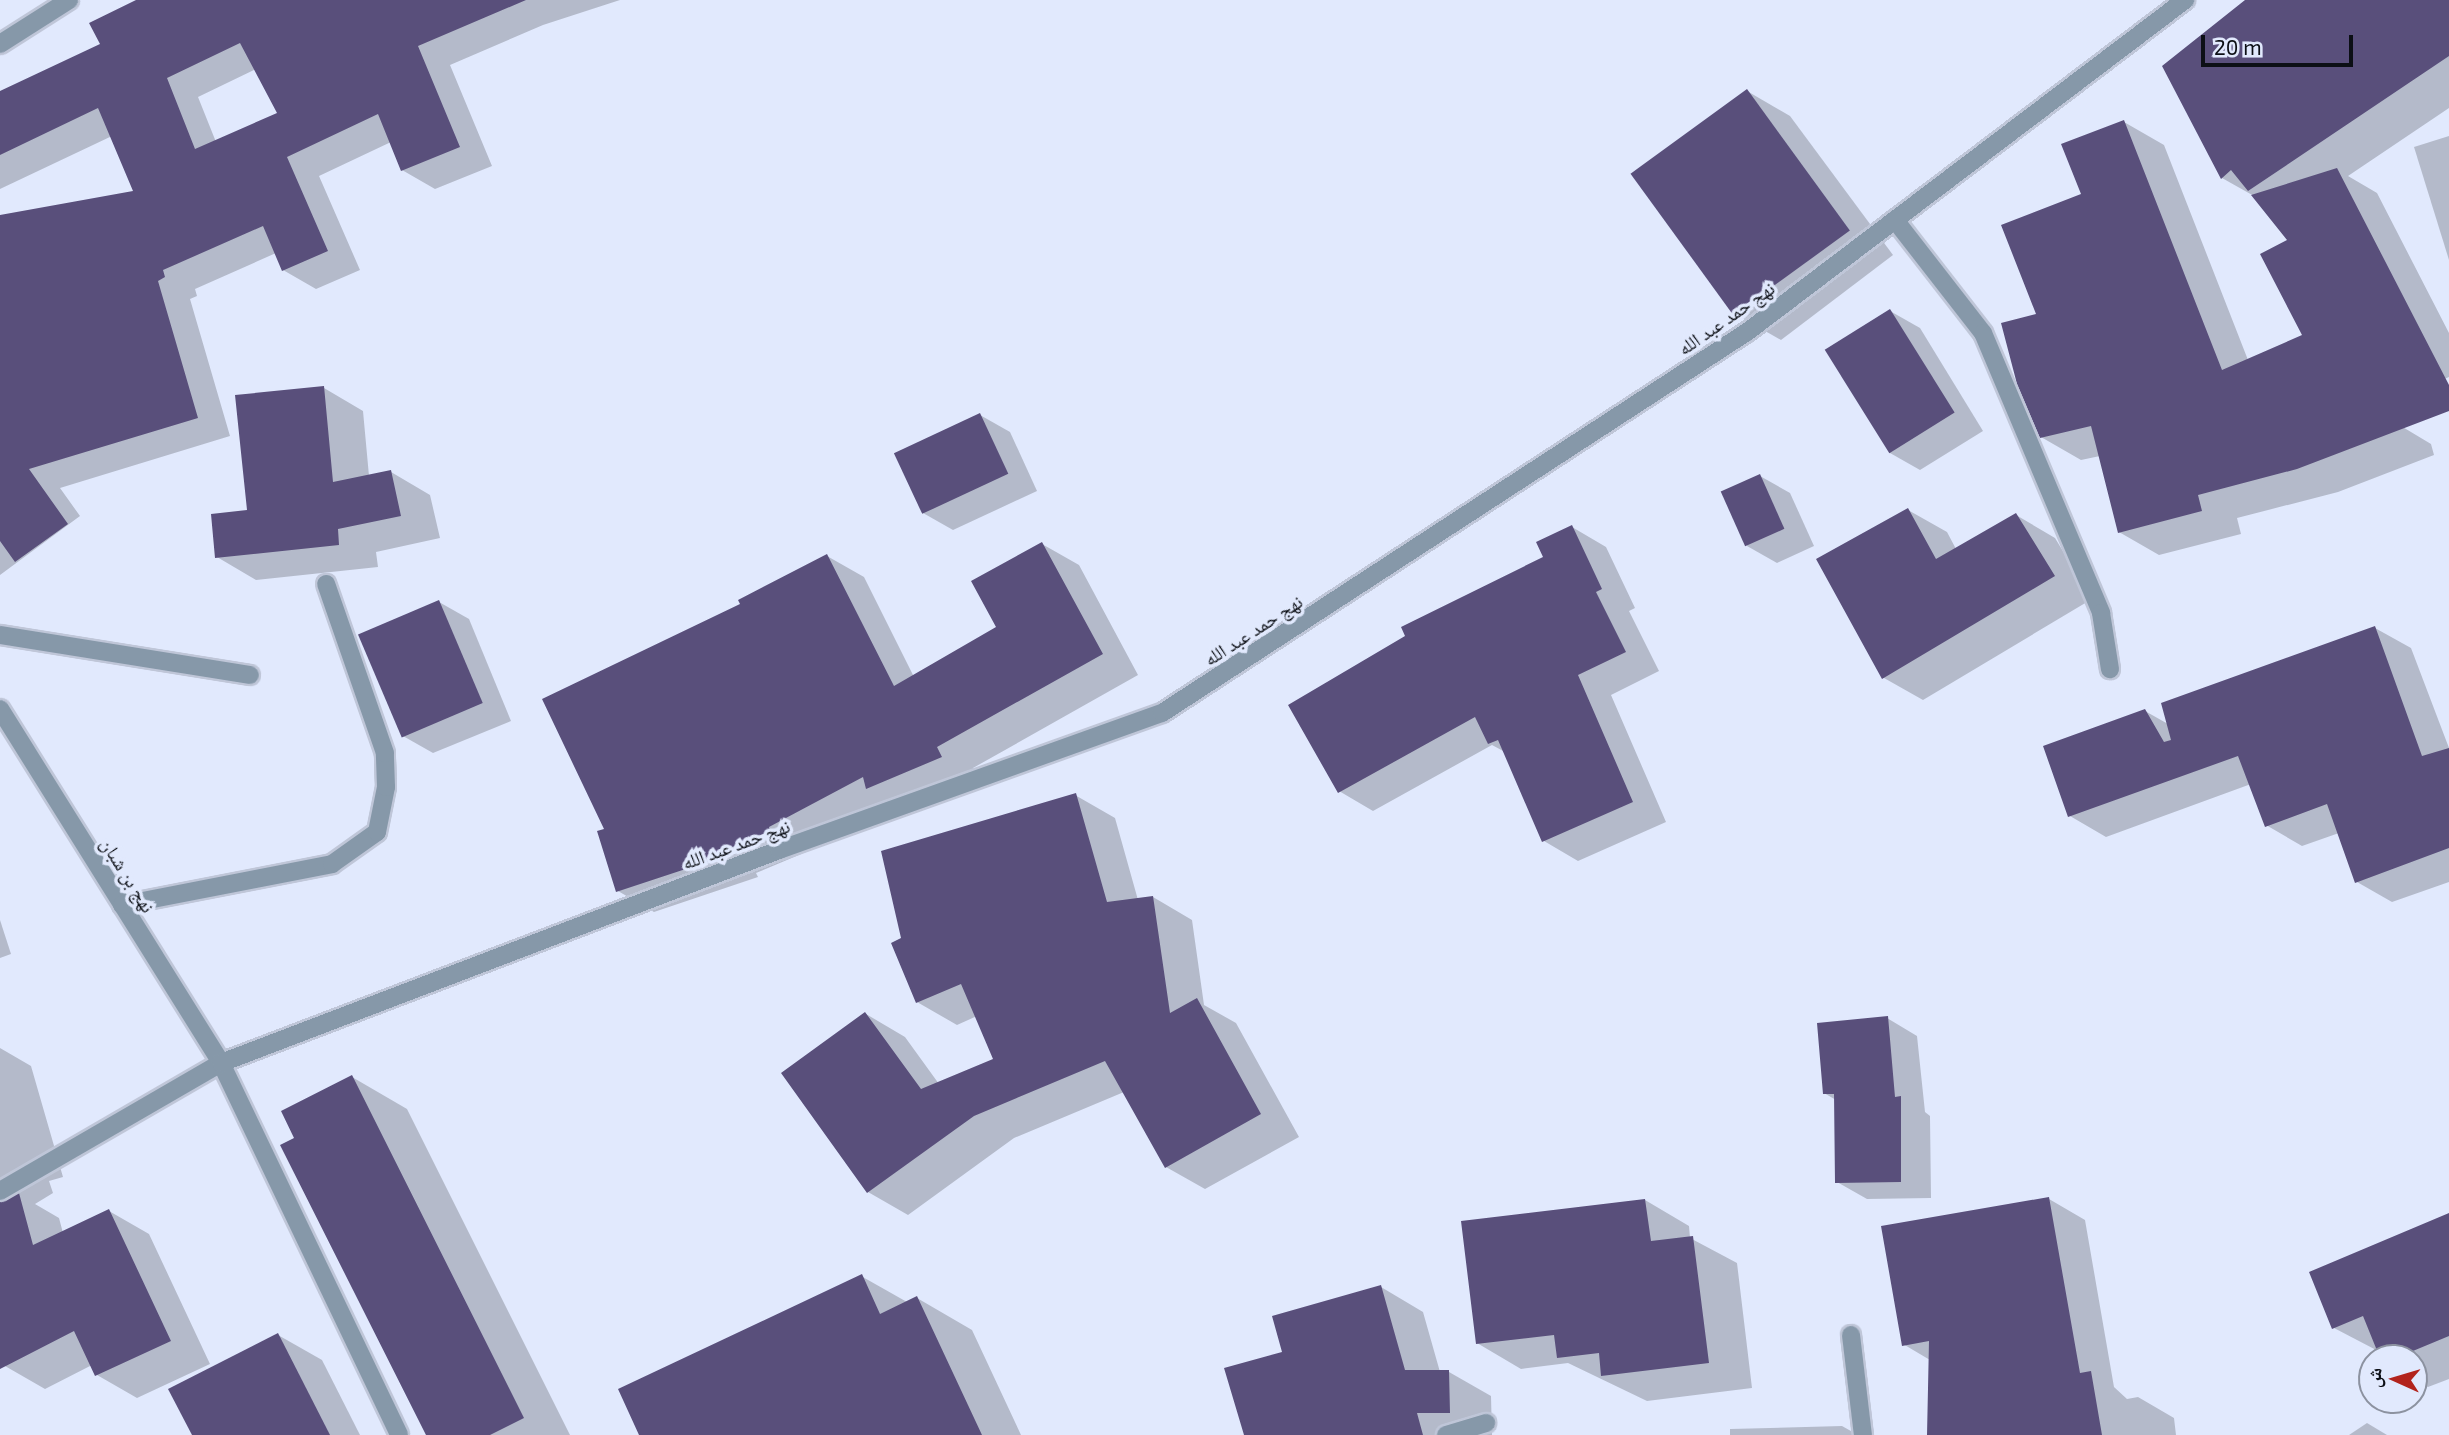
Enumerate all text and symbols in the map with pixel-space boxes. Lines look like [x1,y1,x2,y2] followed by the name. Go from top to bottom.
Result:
[2204,21,2356,65] scale bar
[2214,34,2262,59] text: 20 m
[1673,276,1779,360] street label: نهج حمد عبد الله
[1200,590,1306,670] street label: نهج حمد عبد الله
[679,814,793,874] street label: نهج حمد عبد الله
[96,833,160,917] street label: نهج بن شبان
[2358,1344,2428,1414] north arrow
[2361,1367,2386,1389] text: ش

